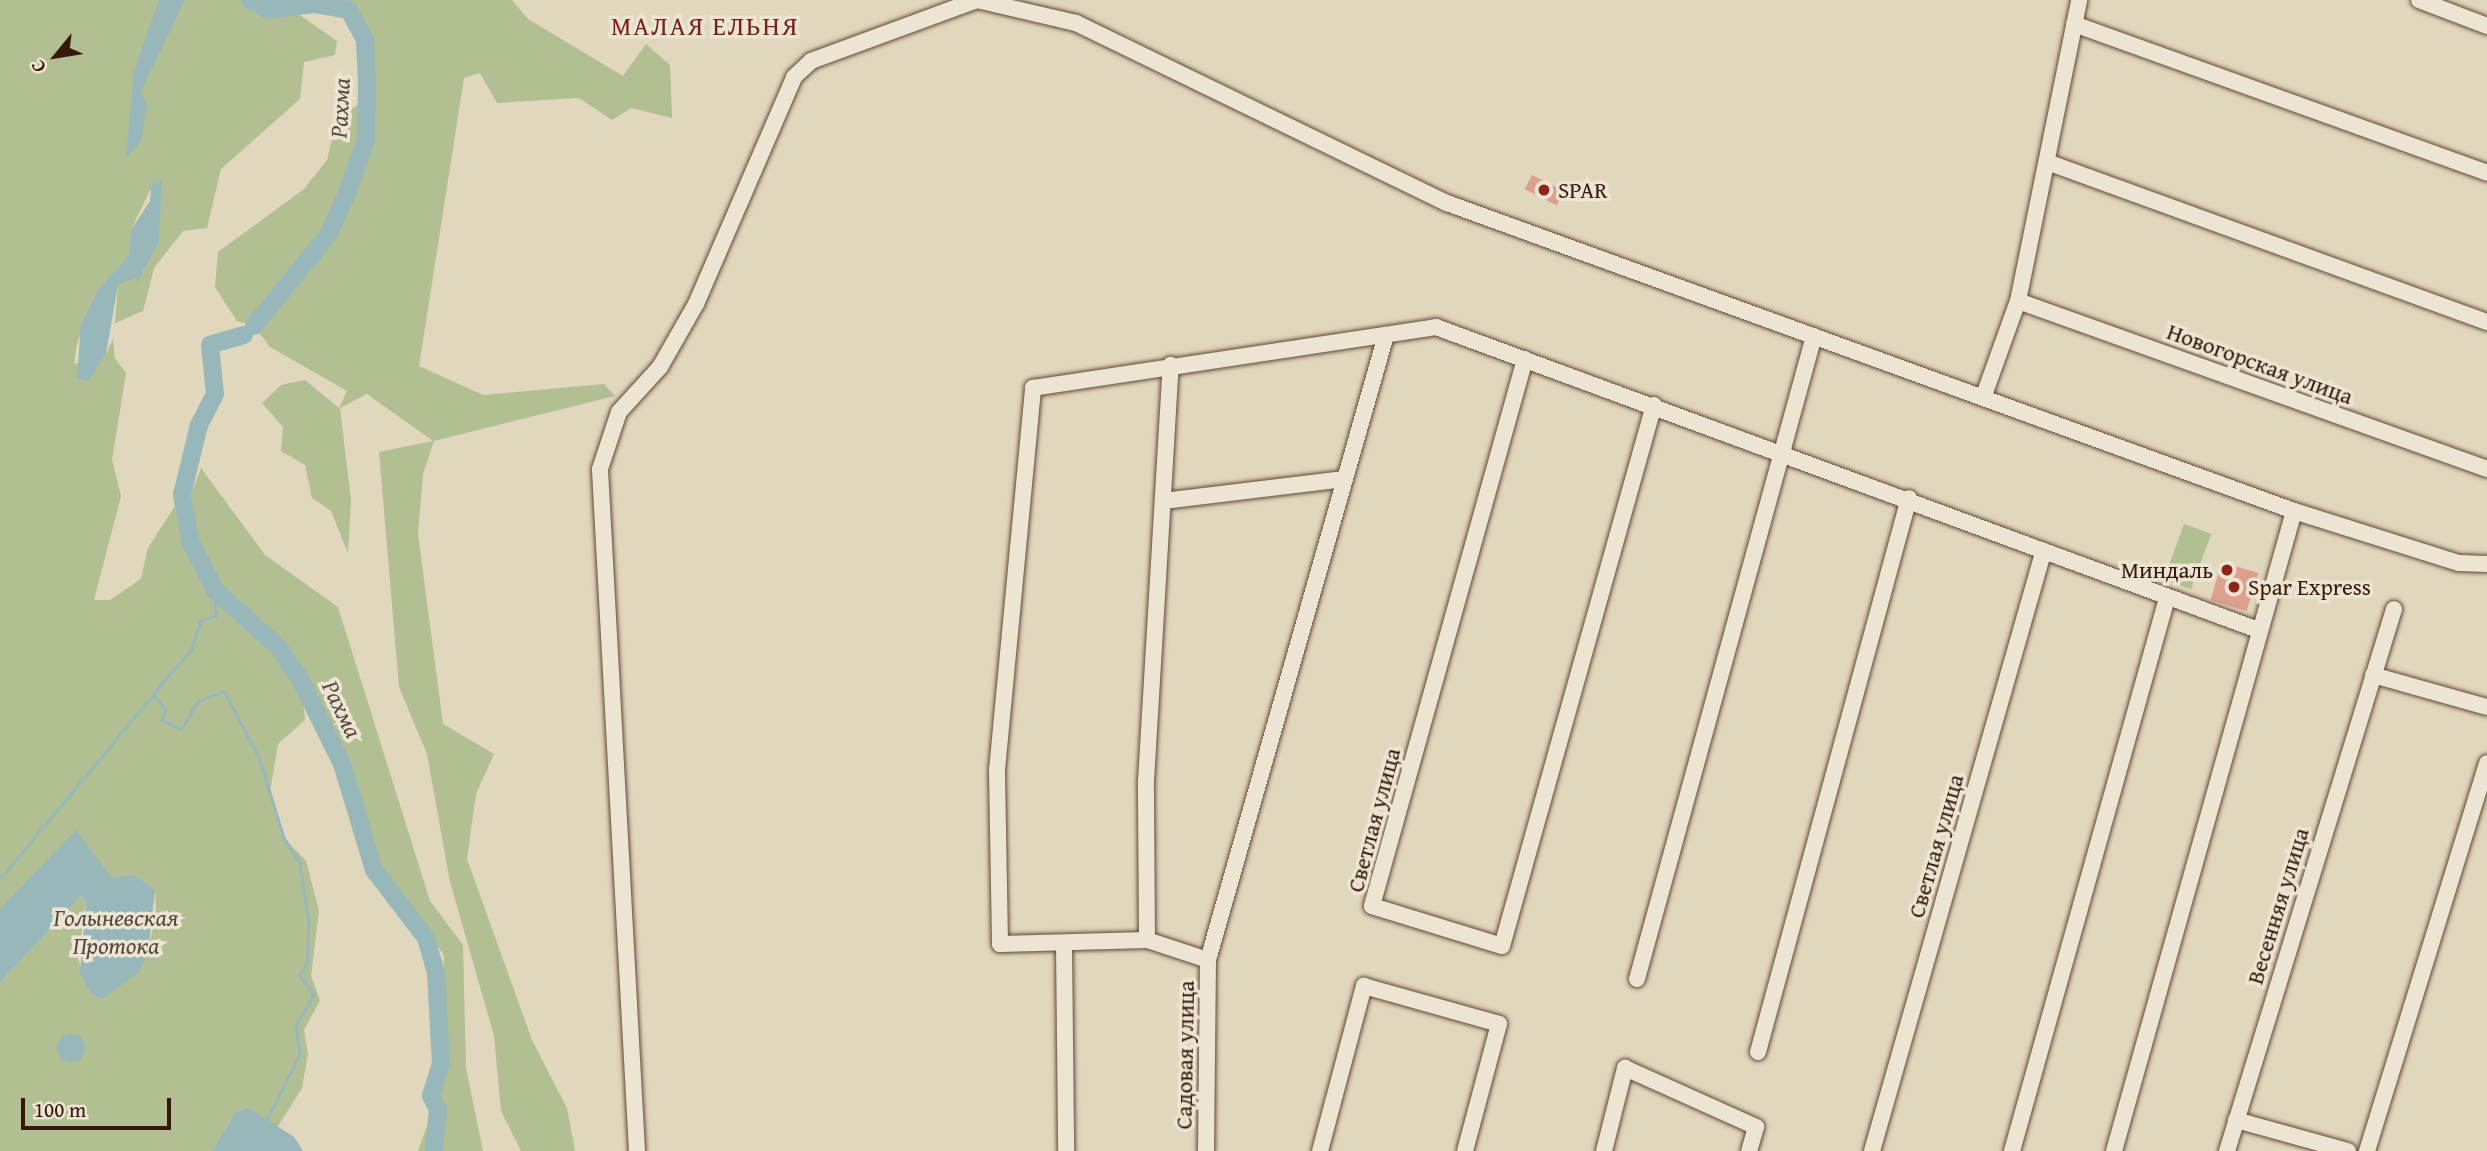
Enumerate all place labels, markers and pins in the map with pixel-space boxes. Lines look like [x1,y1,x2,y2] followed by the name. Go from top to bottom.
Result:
[1558,176,1607,204] place label: SPAR
[1536,182,1552,198] marker: SPAR
[2121,556,2213,584] place label: Миндаль
[2219,562,2235,578] marker: Миндаль
[2248,573,2371,601] place label: Spar Express
[2226,579,2242,595] marker: Spar Express

